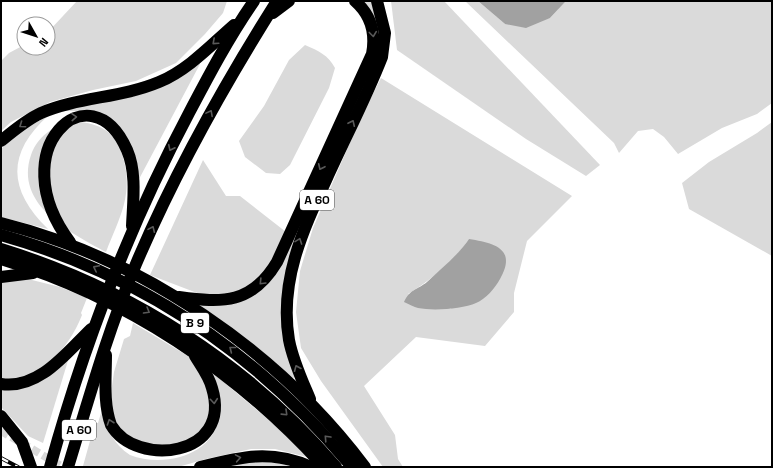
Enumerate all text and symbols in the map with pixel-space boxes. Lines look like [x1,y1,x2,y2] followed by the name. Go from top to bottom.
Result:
[16,16,56,56] north arrow
[368,31,377,38] one-way arrow
[36,35,52,50] text: N
[212,37,220,45] one-way arrow
[206,110,213,117] one-way arrow
[71,112,77,121] one-way arrow
[347,119,355,127] one-way arrow
[19,120,26,128] one-way arrow
[168,144,176,151] one-way arrow
[318,163,326,171] one-way arrow
[300,190,334,210] road number: A 60
[147,225,155,232] one-way arrow
[295,238,303,245] one-way arrow
[93,266,101,273] one-way arrow
[259,277,267,285] one-way arrow
[143,306,150,313] one-way arrow
[181,313,209,333] road number: B 9
[230,347,237,354] one-way arrow
[294,365,302,373] one-way arrow
[210,398,219,404] one-way arrow
[280,408,288,416] one-way arrow
[107,419,115,426] one-way arrow
[62,420,96,440] road number: A 60
[324,435,332,443] one-way arrow
[235,454,241,463] one-way arrow

